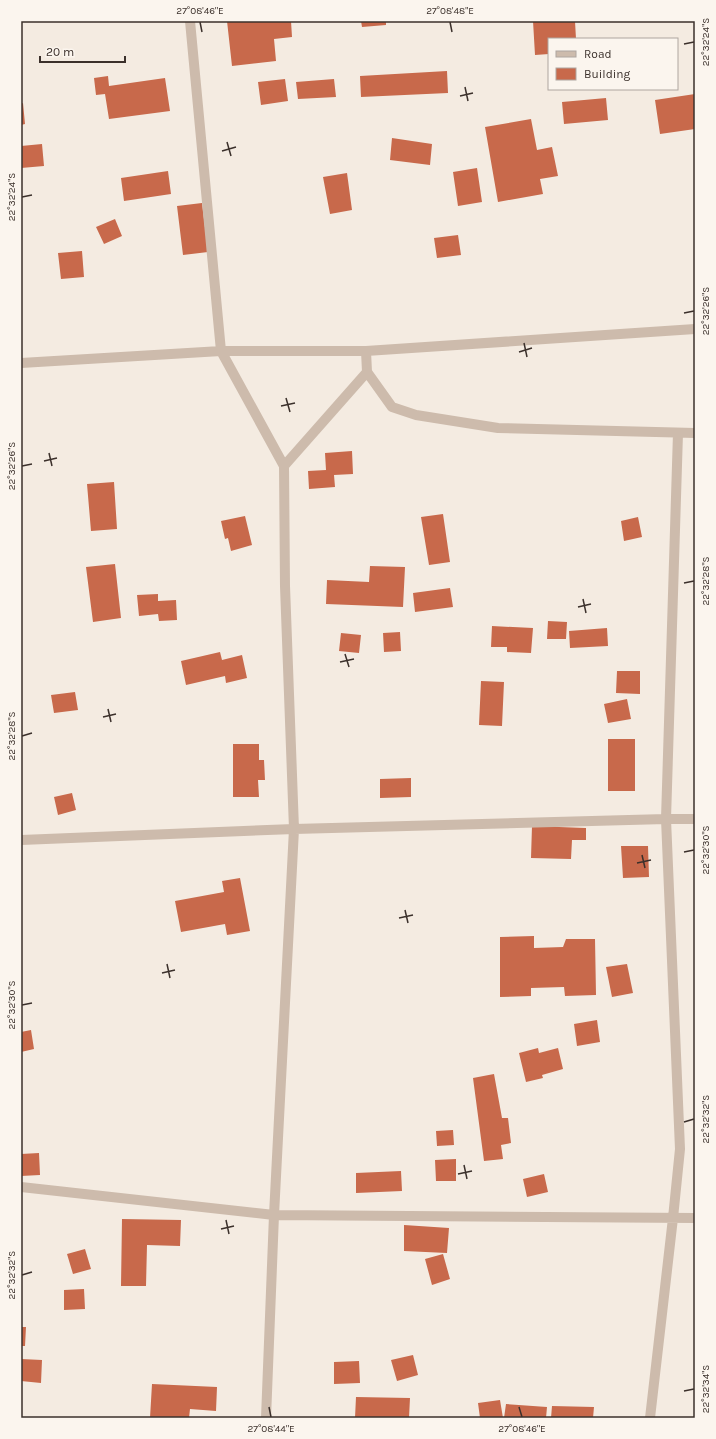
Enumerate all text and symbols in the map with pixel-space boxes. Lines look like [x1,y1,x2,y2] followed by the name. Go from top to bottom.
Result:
[176,5,224,17] text: 27°08'46"E
[426,5,474,17] text: 27°08'48"E
[700,18,712,66] text: 22°32'24"S
[40,38,125,64] scale bar
[548,38,678,90] legend
[46,45,74,59] text: 20 m
[584,47,612,61] text: Road
[584,67,631,81] text: Building
[6,173,18,221] text: 22°32'24"S
[700,287,712,335] text: 22°32'26"S
[6,442,18,490] text: 22°32'26"S
[700,556,712,606] text: 22°32'28"S
[6,711,18,761] text: 22°32'28"S
[700,826,712,874] text: 22°32'30"S
[6,981,18,1029] text: 22°32'30"S
[700,1095,712,1143] text: 22°32'32"S
[6,1251,18,1299] text: 22°32'32"S
[700,1365,712,1413] text: 22°32'34"S
[247,1423,295,1435] text: 27°08'44"E
[498,1423,546,1435] text: 27°08'46"E

